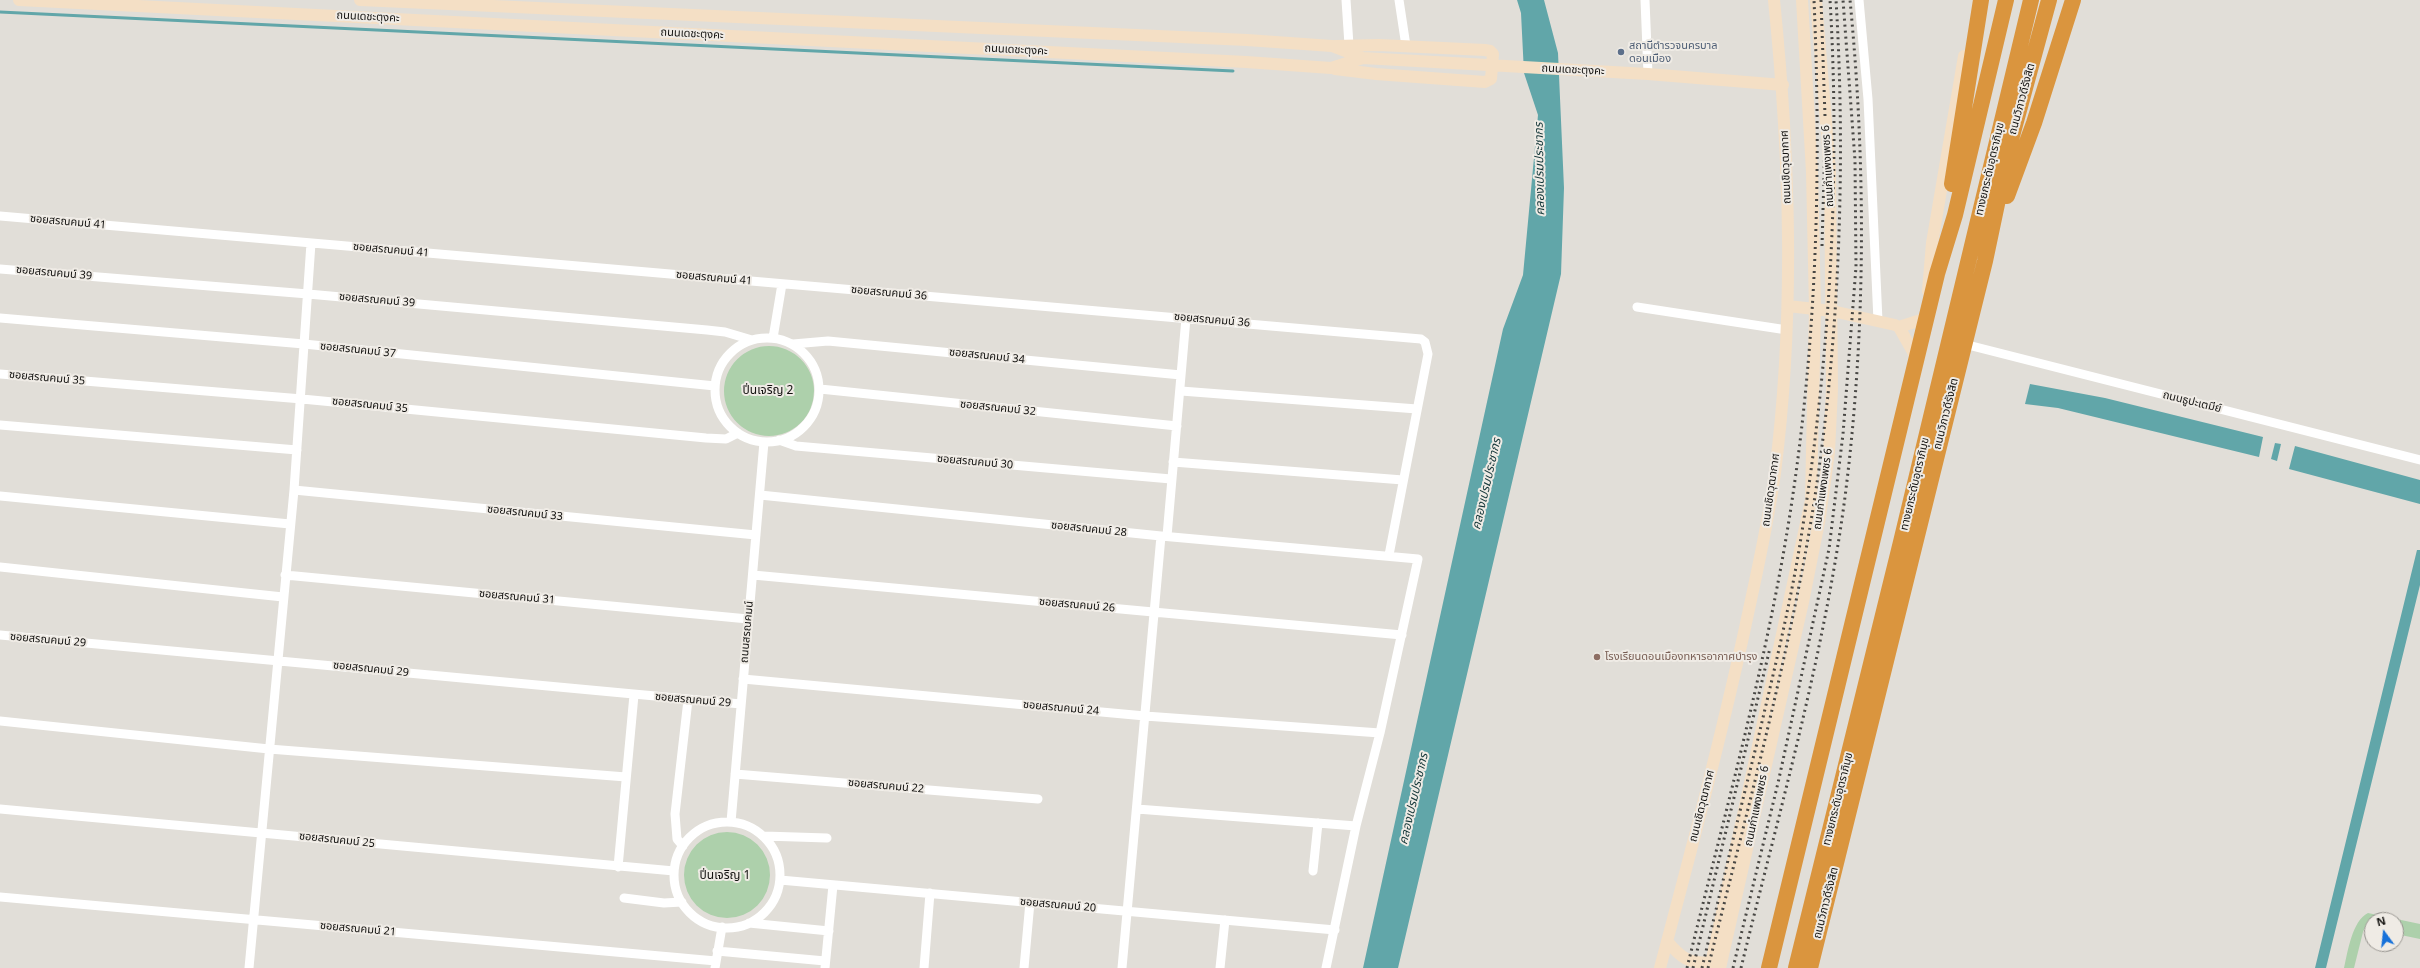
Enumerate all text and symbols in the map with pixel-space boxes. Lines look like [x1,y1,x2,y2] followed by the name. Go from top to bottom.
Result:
[336,9,400,25] street label: ถนนเดชะตุงคะ
[660,26,724,42] street label: ถนนเดชะตุงคะ
[1629,39,1717,65] place label: สถานีตำรวจนครบาล ดอนเมือง
[984,42,1048,58] street label: ถนนเดชะตุงคะ
[1616,47,1626,57] marker: สถานีตำรวจนครบาล ดอนเมือง
[1541,62,1605,78] street label: ถนนเดชะตุงคะ
[2006,62,2038,136] street label: ถนนวิภาวดีรังสิต
[1973,121,2007,217] street label: ทางยกระดับอุตราภิมุข
[1532,122,1548,216] water label: คลองเปรมประชากร
[1819,125,1837,207] street label: ถนนกำแพงเพชร 6
[1778,130,1794,204] street label: ถนนเชิดวุฒากาศ
[29,212,107,232] street label: ซอยสรณคมน์ 41
[352,240,430,260] street label: ซอยสรณคมน์ 41
[15,263,93,283] street label: ซอยสรณคมน์ 39
[675,268,753,288] street label: ซอยสรณคมน์ 41
[850,283,928,303] street label: ซอยสรณคมน์ 36
[338,290,416,310] street label: ซอยสรณคมน์ 39
[1173,310,1251,330] street label: ซอยสรณคมน์ 36
[319,339,397,361] street label: ซอยสรณคมน์ 37
[948,345,1026,367] street label: ซอยสรณคมน์ 34
[8,368,86,388] street label: ซอยสรณคมน์ 35
[1931,377,1961,451] street label: ถนนวิภาวดีรังสิต
[743,384,793,398] district label: ปิ่นเจริญ 2
[2161,388,2223,416] street label: ถนนธูปะเตมีย์
[331,394,409,416] street label: ซอยสรณคมน์ 35
[959,397,1037,419] street label: ซอยสรณคมน์ 32
[1898,436,1932,532] street label: ทางยกระดับอุตราภิมุข
[1470,437,1504,531] water label: คลองเปรมประชากร
[1811,447,1835,531] street label: ถนนกำแพงเพชร 6
[936,452,1014,472] street label: ซอยสรณคมน์ 30
[1759,453,1783,527] street label: ถนนเชิดวุฒากาศ
[486,502,564,524] street label: ซอยสรณคมน์ 33
[1050,518,1128,540] street label: ซอยสรณคมน์ 28
[478,587,556,607] street label: ซอยสรณคมน์ 31
[1038,595,1116,615] street label: ซอยสรณคมน์ 26
[738,601,756,663] street label: ถนนสรณคมน์
[9,630,87,650] street label: ซอยสรณคมน์ 29
[1605,650,1758,664] place label: โรงเรียนดอนเมืองทหารอากาศบำรุง
[1592,652,1602,662] marker: โรงเรียนดอนเมืองทหารอากาศบำรุง
[332,658,410,680] street label: ซอยสรณคมน์ 29
[654,690,732,710] street label: ซอยสรณคมน์ 29
[1022,698,1100,718] street label: ซอยสรณคมน์ 24
[1820,751,1856,847] street label: ทางยกระดับอุตราภิมุข
[1397,752,1431,846] water label: คลองเปรมประชากร
[1742,765,1772,847] street label: ถนนกำแพงเพชร 6
[1687,769,1717,843] street label: ถนนเชิดวุฒากาศ
[847,776,925,796] street label: ซอยสรณคมน์ 22
[298,829,376,851] street label: ซอยสรณคมน์ 25
[1811,866,1841,940] street label: ถนนวิภาวดีรังสิต
[700,869,750,883] district label: ปิ่นเจริญ 1
[1019,895,1097,915] street label: ซอยสรณคมน์ 20
[2364,912,2404,952] north arrow
[2375,912,2387,929] text: N
[319,919,397,939] street label: ซอยสรณคมน์ 21

